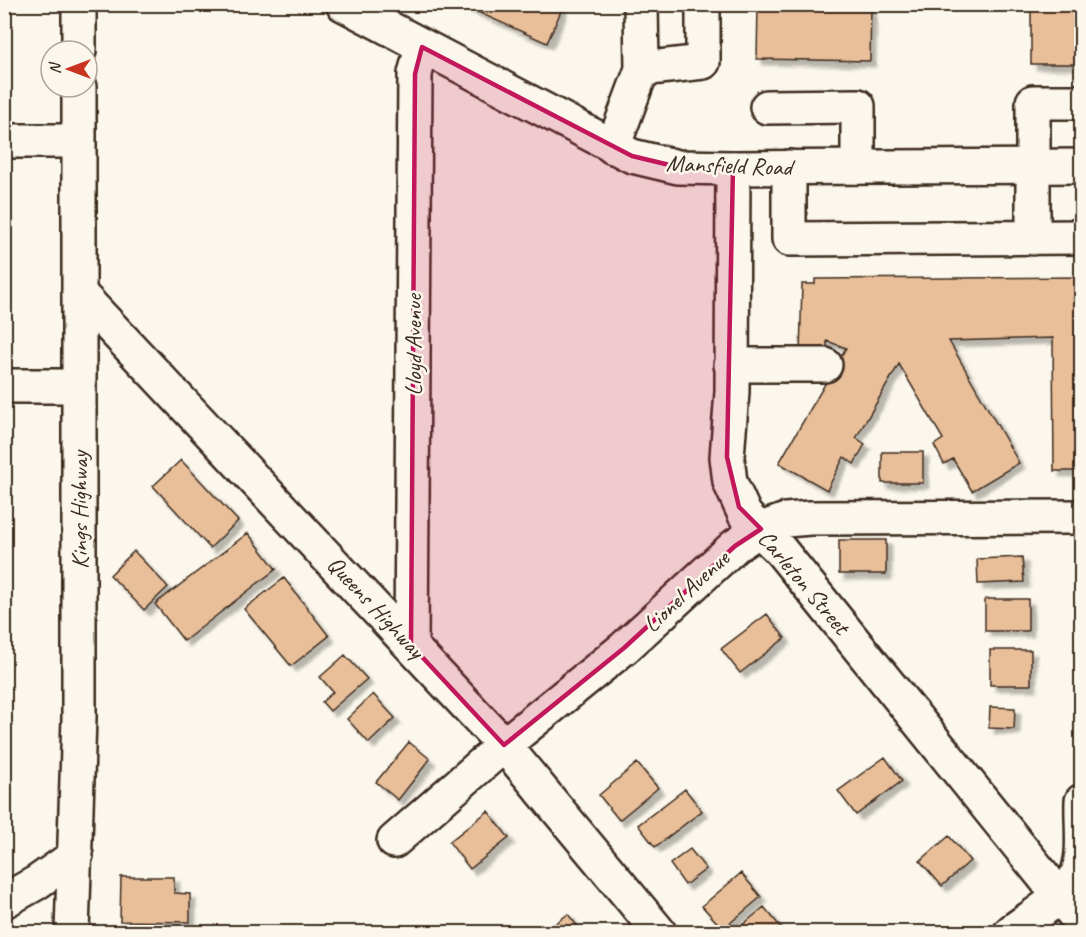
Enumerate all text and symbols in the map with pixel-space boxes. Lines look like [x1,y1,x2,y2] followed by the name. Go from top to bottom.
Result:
[39,39,99,99] north arrow
[45,61,65,74] text: N
[666,148,796,182] street label: Mansfield Road
[398,292,428,396] street label: Lloyd Avenue
[64,449,94,569] street label: Kings Highway
[752,524,858,642] street label: Carleton Street
[637,542,737,639] street label: Lionel Avenue
[321,549,432,666] street label: Queens Highway

